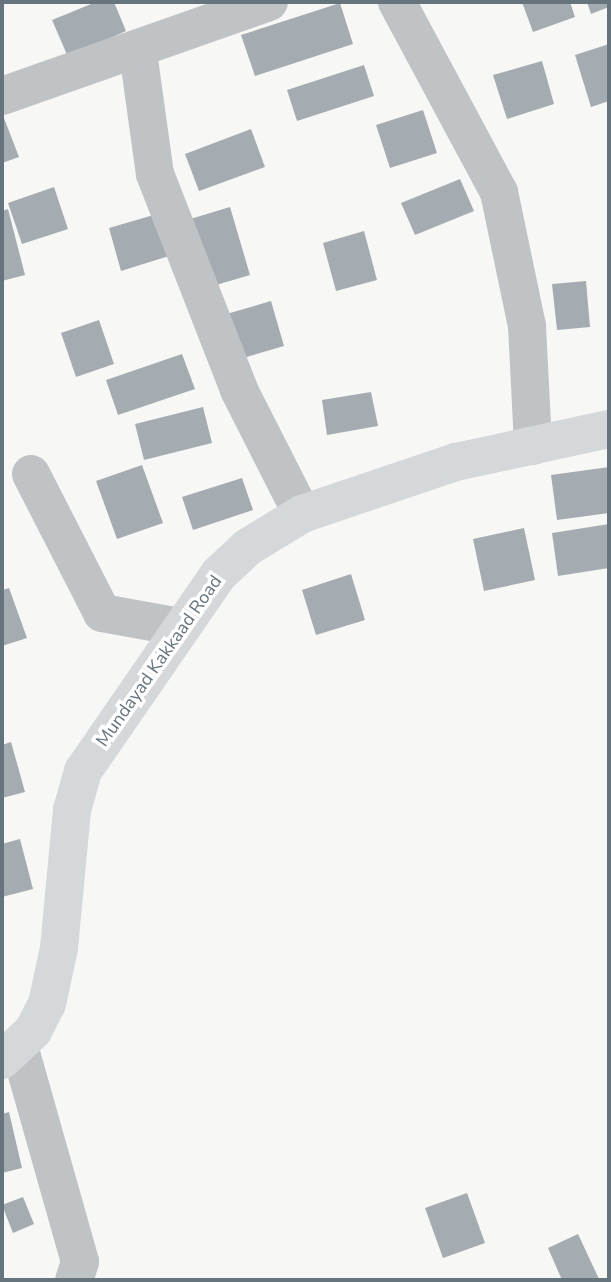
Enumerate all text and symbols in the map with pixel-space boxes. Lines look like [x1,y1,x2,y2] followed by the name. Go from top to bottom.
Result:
[92,571,226,751] street label: Mundayad Kakkaad Road

